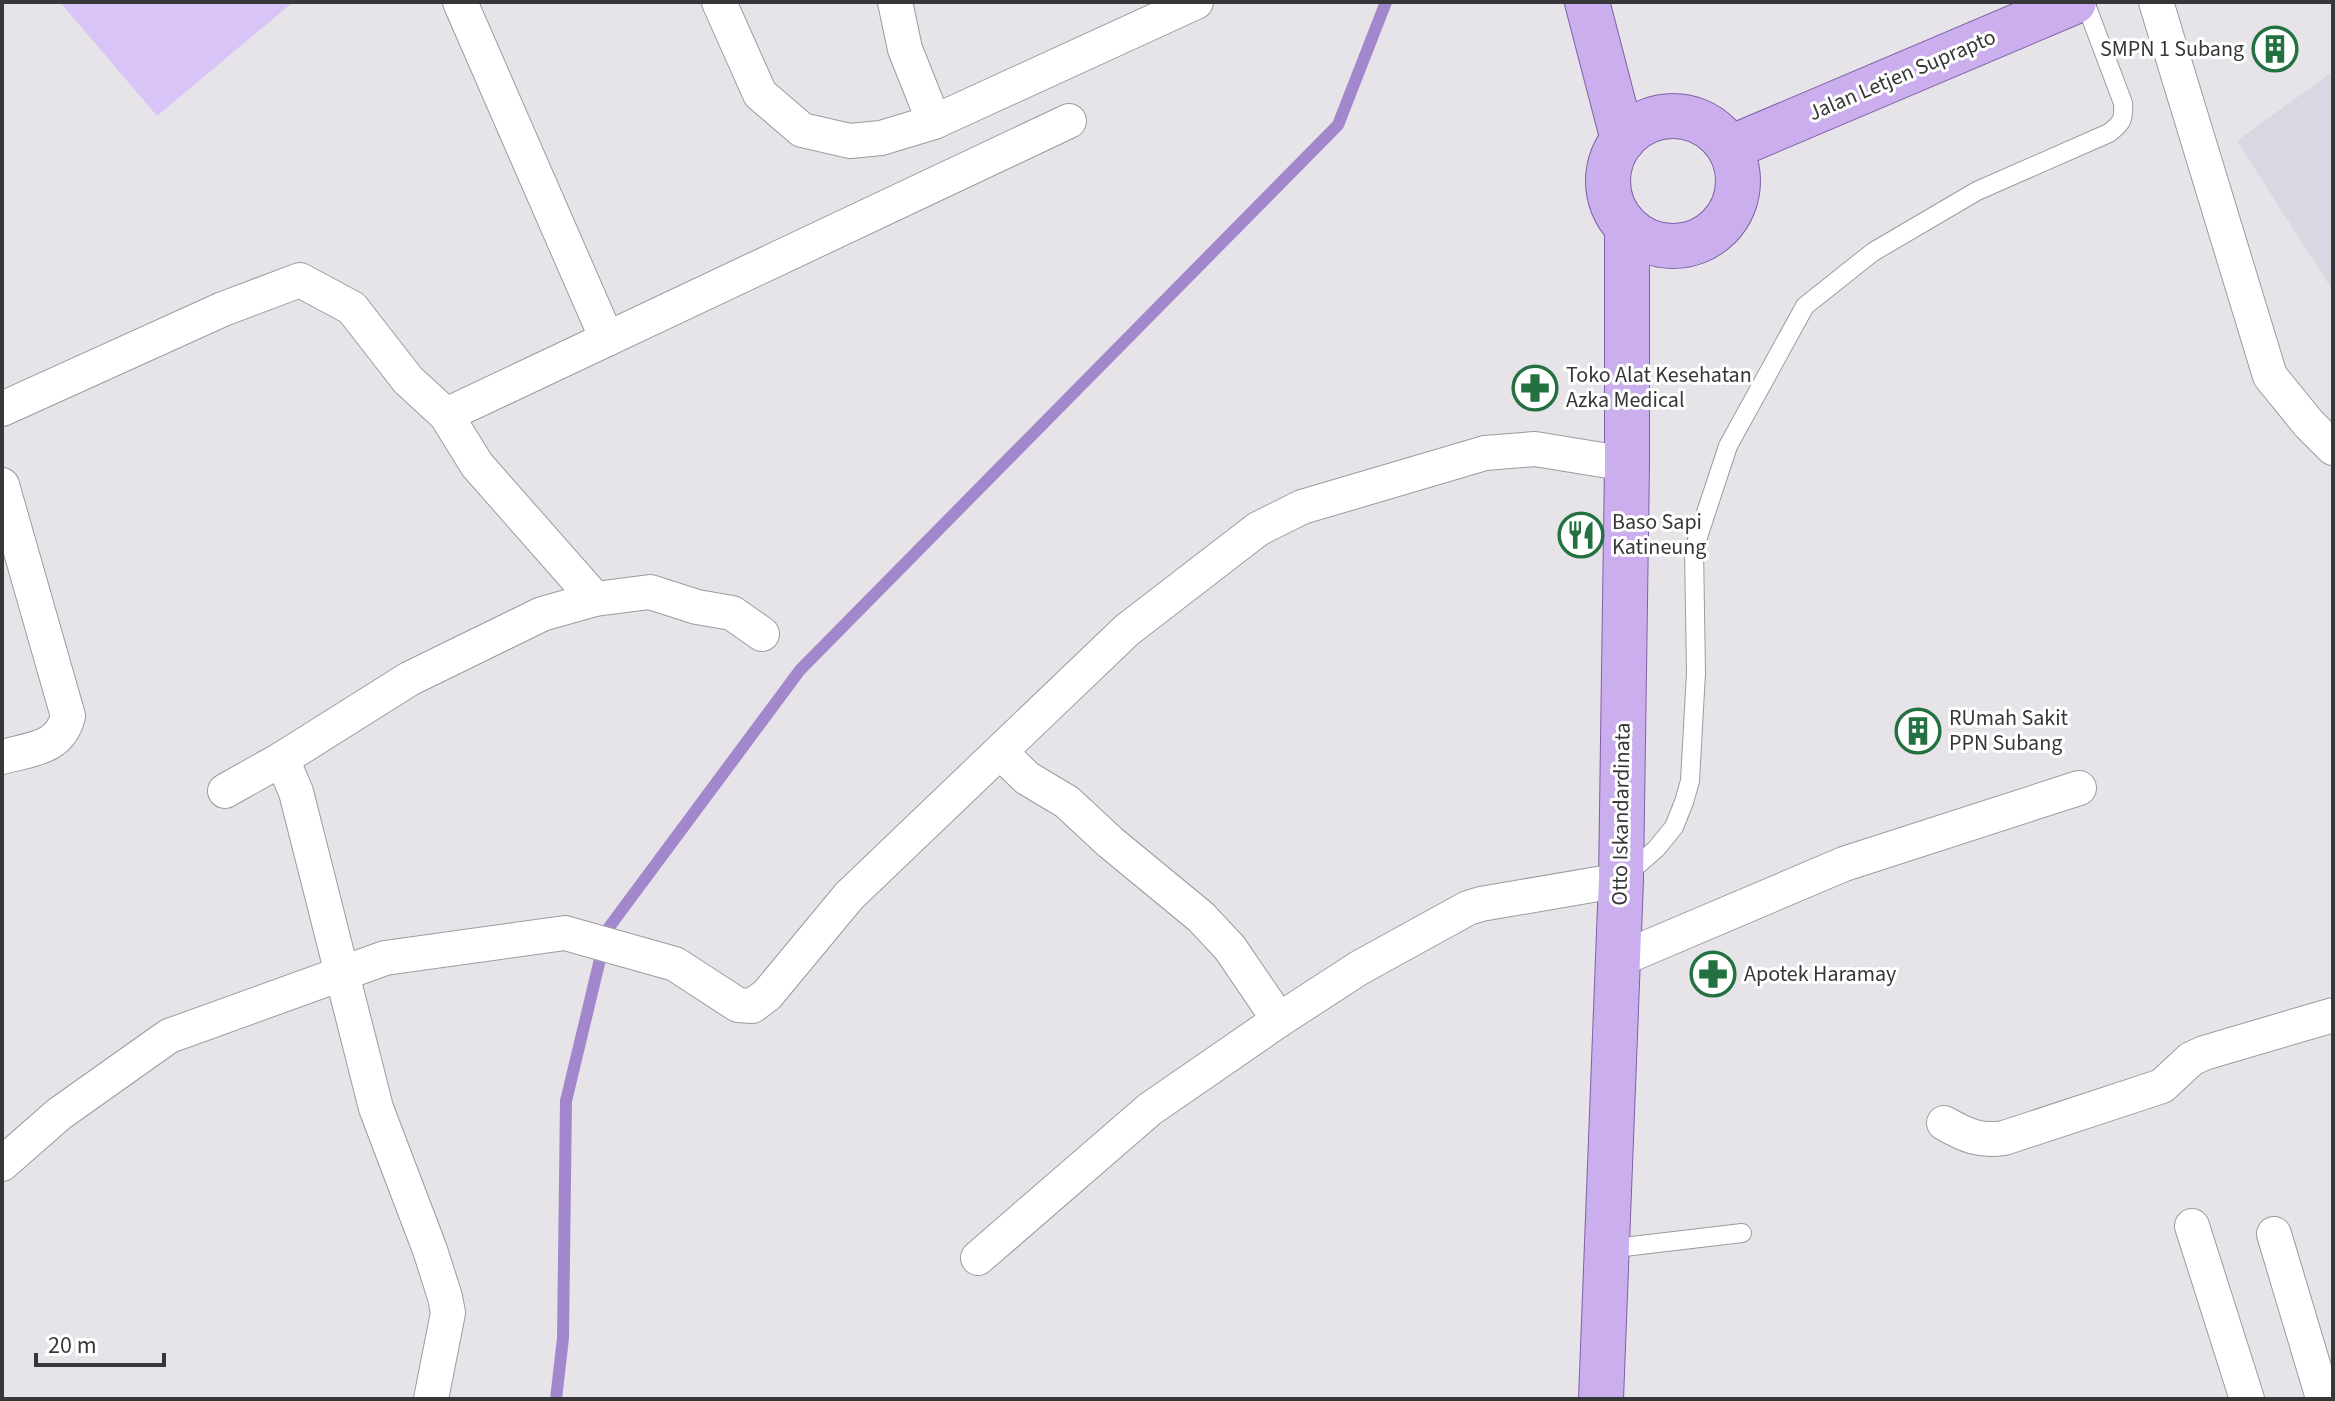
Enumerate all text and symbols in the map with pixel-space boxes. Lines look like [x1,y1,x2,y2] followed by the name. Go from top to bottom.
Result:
[1803,21,2001,129] street label: Jalan Letjen Suprapto
[2251,25,2299,73] building icon: SMPN 1 Subang
[2100,33,2244,65] place label: SMPN 1 Subang
[1566,359,1752,416] place label: Toko Alat Kesehatan Azka Medical
[1511,364,1559,412] pharmacy icon: Toko Alat Kesehatan Azka Medical
[1612,506,1706,563] place label: Baso Sapi Katineung
[1557,511,1605,559] restaurant icon: Baso Sapi Katineung
[1949,702,2069,759] place label: RUmah Sakit PPN Subang
[1894,707,1942,755] building icon: RUmah Sakit PPN Subang
[1603,722,1639,906] street label: Otto Iskandardinata
[1689,950,1737,998] pharmacy icon: Apotek Haramay
[1744,958,1897,990] place label: Apotek Haramay
[36,1317,164,1367] scale bar
[48,1328,97,1363] text: 20 m

